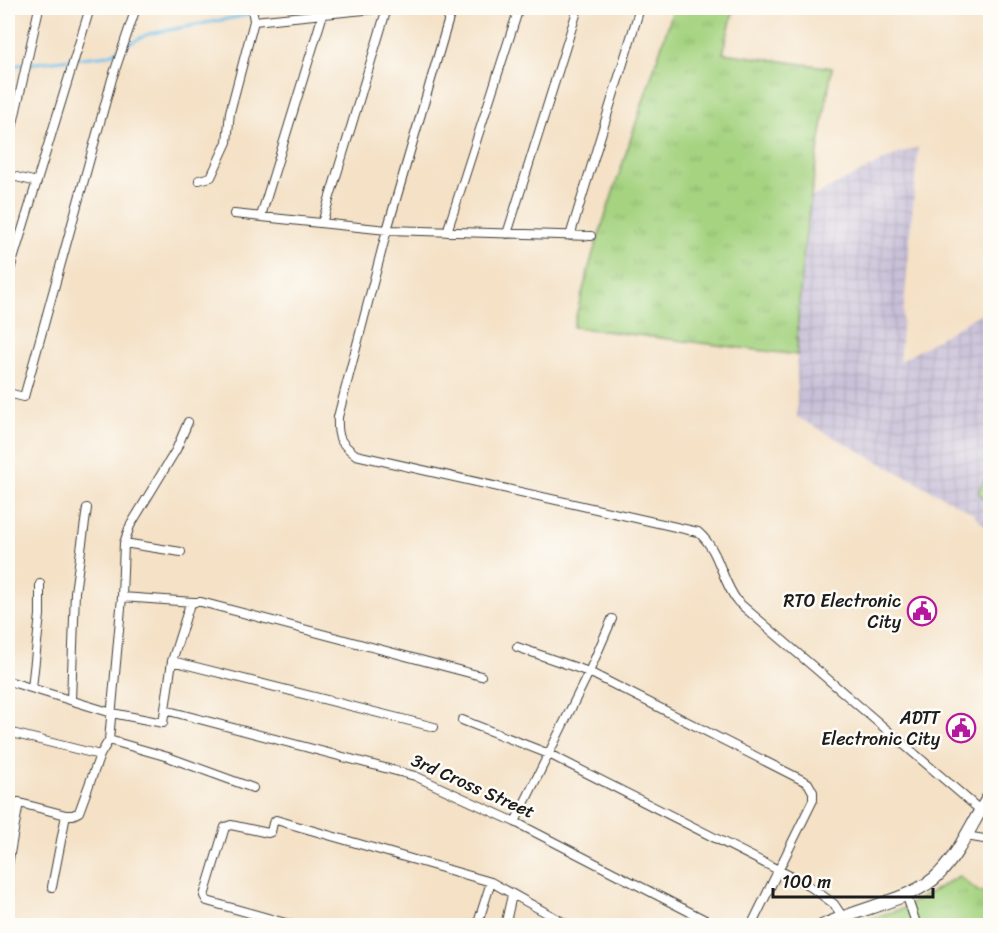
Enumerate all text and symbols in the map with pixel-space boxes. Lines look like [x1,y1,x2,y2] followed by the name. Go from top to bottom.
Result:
[783,585,902,638] place label: RTO Electronic City
[906,595,938,627] public building icon: RTO Electronic City
[821,702,941,755] place label: ADTT Electronic City
[945,712,977,744] public building icon: ADTT Electronic City
[406,744,540,828] street label: 3rd Cross Street
[773,861,934,899] scale bar
[782,866,831,898] text: 100 m

